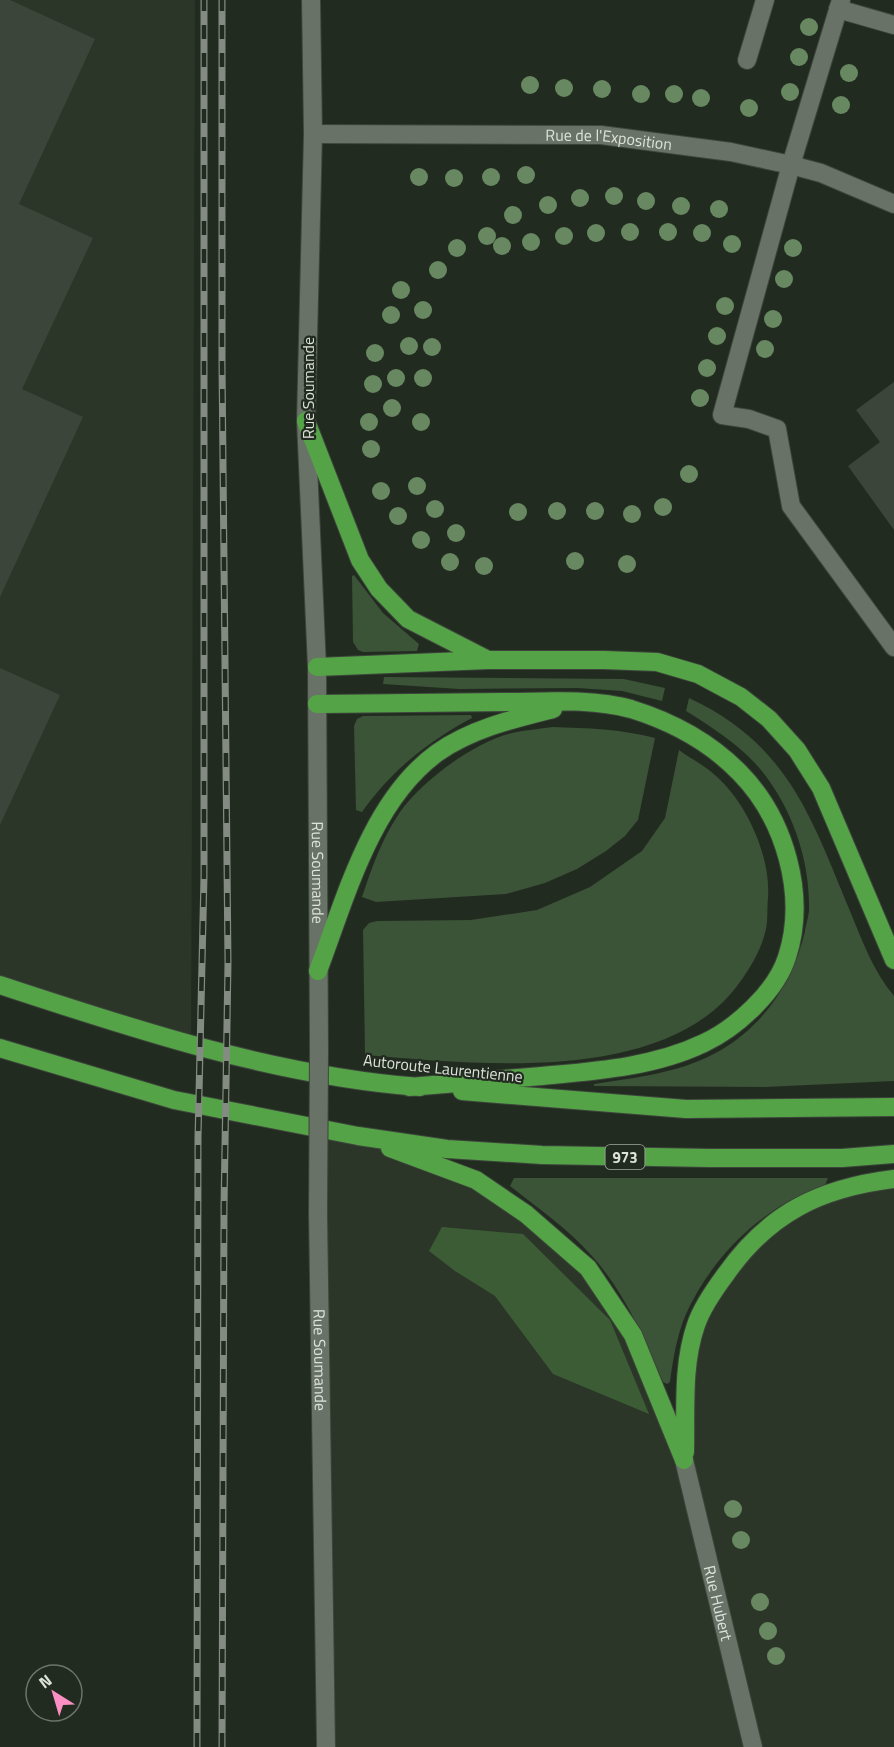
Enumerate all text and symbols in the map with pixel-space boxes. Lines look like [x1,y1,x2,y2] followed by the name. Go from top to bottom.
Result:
[545,123,674,156] street label: Rue de l'Exposition
[296,337,320,439] street label: Rue Soumande
[306,822,330,924] street label: Rue Soumande
[362,1048,524,1088] street label: Autoroute Laurentienne
[606,1145,644,1169] road number: 973
[307,1309,333,1411] street label: Rue Soumande
[698,1563,739,1644] street label: Rue Hubert
[24,1663,84,1723] north arrow
[33,1668,57,1694] text: N

